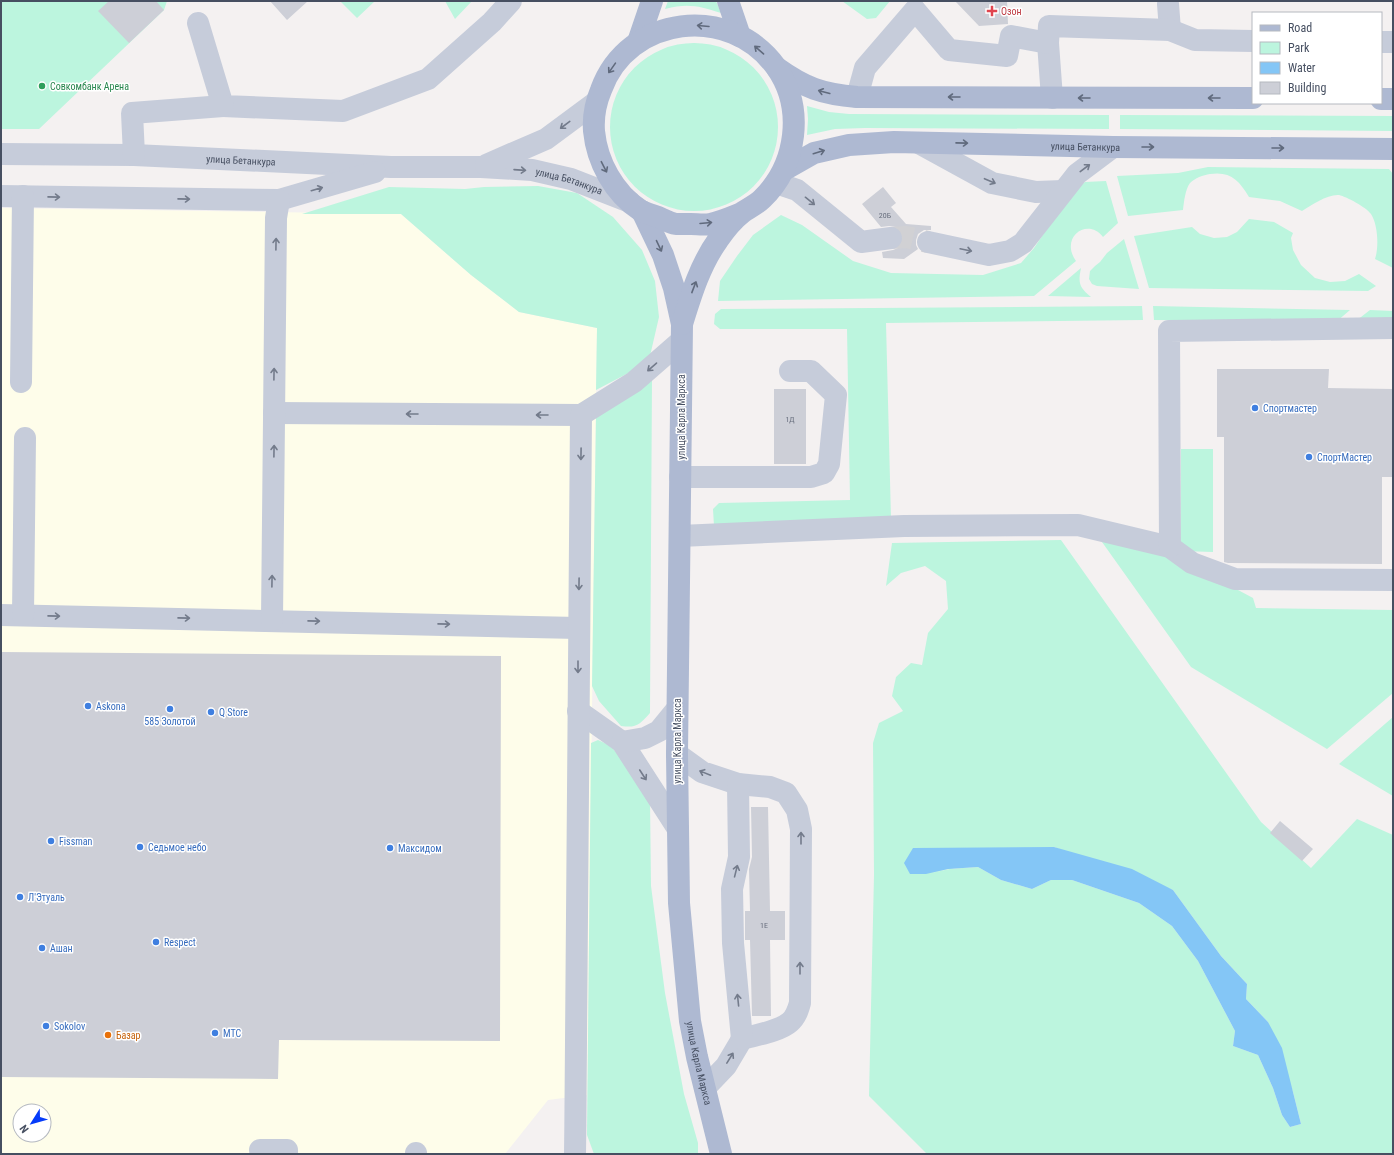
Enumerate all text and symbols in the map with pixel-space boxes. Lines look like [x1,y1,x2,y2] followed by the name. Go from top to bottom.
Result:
[986,5,998,17] marker: Озон
[1001,6,1022,17] place label: Озон
[1252,12,1382,104] legend
[1288,21,1312,35] text: Road
[697,22,710,29] one-way arrow
[1288,41,1310,55] text: Park
[754,46,765,55] one-way arrow
[1288,61,1316,75] text: Water
[608,62,616,73] one-way arrow
[37,81,47,91] marker: Совкомбанк Арена
[50,81,129,92] place label: Совкомбанк Арена
[1288,81,1326,95] text: Building
[818,88,831,96] one-way arrow
[948,93,961,101] one-way arrow
[1078,94,1091,102] one-way arrow
[1208,94,1221,102] one-way arrow
[560,121,571,129] one-way arrow
[955,140,968,147] one-way arrow
[1051,141,1120,153] street label: улица Бетанкура
[1141,143,1154,151] one-way arrow
[1271,144,1284,152] one-way arrow
[812,148,825,155] one-way arrow
[206,153,276,168] street label: улица Бетанкура
[601,161,608,173] one-way arrow
[1079,164,1090,172] one-way arrow
[513,166,526,173] one-way arrow
[534,166,604,197] street label: улица Бетанкура
[984,178,996,186] one-way arrow
[310,185,323,192] one-way arrow
[47,193,60,201] one-way arrow
[177,195,190,203] one-way arrow
[805,196,816,205] one-way arrow
[879,211,892,220] house number: 20Б
[700,220,713,227] one-way arrow
[272,238,280,251] one-way arrow
[656,240,663,252] one-way arrow
[959,246,972,254] one-way arrow
[691,281,699,293] one-way arrow
[646,362,657,371] one-way arrow
[270,368,278,381] one-way arrow
[676,374,687,460] street label: улица Карла Маркса
[1250,403,1260,413] marker: Спортмастер
[1263,403,1317,414] place label: Спортмастер
[406,410,419,418] one-way arrow
[536,411,549,419] one-way arrow
[785,415,795,424] house number: 1Д
[270,445,278,458] one-way arrow
[577,447,585,460] one-way arrow
[1304,452,1314,462] marker: СпортМастер
[1317,452,1372,463] place label: СпортМастер
[269,575,276,588] one-way arrow
[575,577,583,590] one-way arrow
[47,612,60,620] one-way arrow
[177,614,190,622] one-way arrow
[307,617,320,625] one-way arrow
[437,620,450,628] one-way arrow
[574,660,582,673] one-way arrow
[672,698,683,784] street label: улица Карла Маркса
[83,701,93,711] marker: Askona
[96,701,126,712] place label: Askona
[165,704,175,714] marker: 585 Золотой
[206,707,216,717] marker: Q Store
[219,707,248,718] place label: Q Store
[144,716,196,727] place label: 585 Золотой
[700,768,712,776] one-way arrow
[640,769,648,781] one-way arrow
[797,832,805,845] one-way arrow
[46,836,56,846] marker: Fissman
[59,836,93,847] place label: Fissman
[135,842,145,852] marker: Седьмое небо
[148,842,207,853] place label: Седьмое небо
[385,843,395,853] marker: Максидом
[398,843,442,854] place label: Максидом
[733,865,740,878] one-way arrow
[15,892,25,902] marker: Л'Этуаль
[28,892,65,903] place label: Л'Этуаль
[760,921,768,930] house number: 1Е
[151,937,161,947] marker: Respect
[164,937,196,948] place label: Respect
[37,943,47,953] marker: Ашан
[50,943,73,954] place label: Ашан
[796,962,804,975] one-way arrow
[735,994,742,1007] one-way arrow
[684,1020,714,1106] street label: улица Карла Маркса
[41,1021,51,1031] marker: Sokolov
[54,1021,86,1032] place label: Sokolov
[210,1028,220,1038] marker: МТС
[223,1028,241,1039] place label: МТС
[103,1030,113,1040] marker: Базар
[116,1030,141,1041] place label: Базар
[727,1052,735,1064] one-way arrow
[12,1103,52,1143] north arrow
[17,1122,32,1135] text: N

